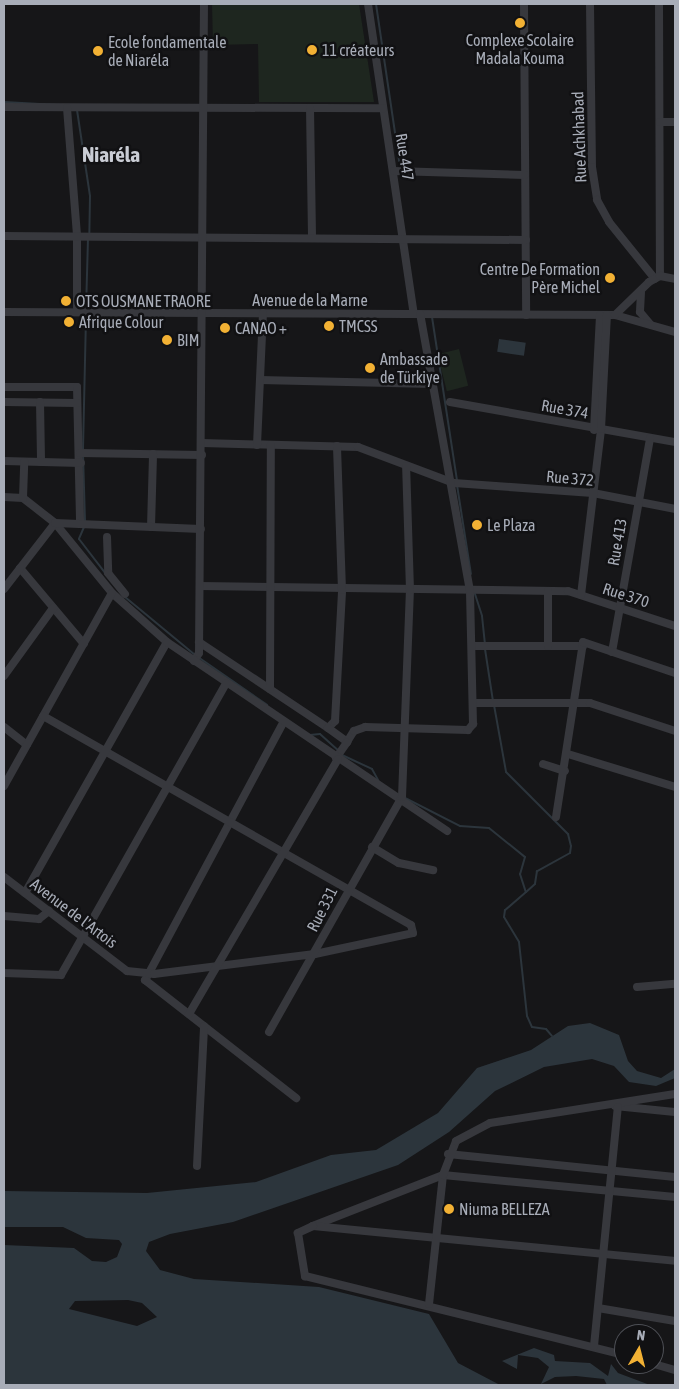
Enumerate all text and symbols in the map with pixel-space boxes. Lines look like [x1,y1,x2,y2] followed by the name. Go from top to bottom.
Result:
[514,17,526,29] marker: Complexe Scolaire Madala Kouma
[466,30,574,68] place label: Complexe Scolaire Madala Kouma
[108,32,226,70] place label: Ecole fondamentale de Niaréla
[322,40,394,60] place label: 11 créateurs
[306,44,318,56] marker: 11 créateurs
[92,45,104,57] marker: Ecole fondamentale de Niaréla
[568,91,590,183] street label: Rue Achkhabad
[392,132,418,182] street label: Rue 447
[82,141,140,167] district label: Niaréla
[480,259,600,297] place label: Centre De Formation Père Michel
[604,272,616,284] marker: Centre De Formation Père Michel
[252,290,368,310] street label: Avenue de la Marne
[76,291,210,311] place label: OTS OUSMANE TRAORE
[60,295,72,307] marker: OTS OUSMANE TRAORE
[79,312,163,332] place label: Afrique Colour
[63,316,75,328] marker: Afrique Colour
[339,316,377,336] place label: TMCSS
[235,318,287,338] place label: CANAO +
[323,320,335,332] marker: TMCSS
[219,322,231,334] marker: CANAO +
[177,330,199,350] place label: BIM
[161,334,173,346] marker: BIM
[380,349,448,387] place label: Ambassade de Türkiye
[364,362,376,374] marker: Ambassade de Türkiye
[540,395,590,423] street label: Rue 374
[545,466,595,490] street label: Rue 372
[487,515,535,535] place label: Le Plaza
[603,517,631,567] street label: Rue 413
[471,519,483,531] marker: Le Plaza
[600,578,652,612] street label: Rue 370
[27,874,121,952] street label: Avenue de l'Artois
[303,883,341,935] street label: Rue 331
[459,1199,550,1219] place label: Niuma BELLEZA
[443,1203,455,1215] marker: Niuma BELLEZA
[614,1324,664,1374] north arrow
[636,1327,646,1344] text: N

